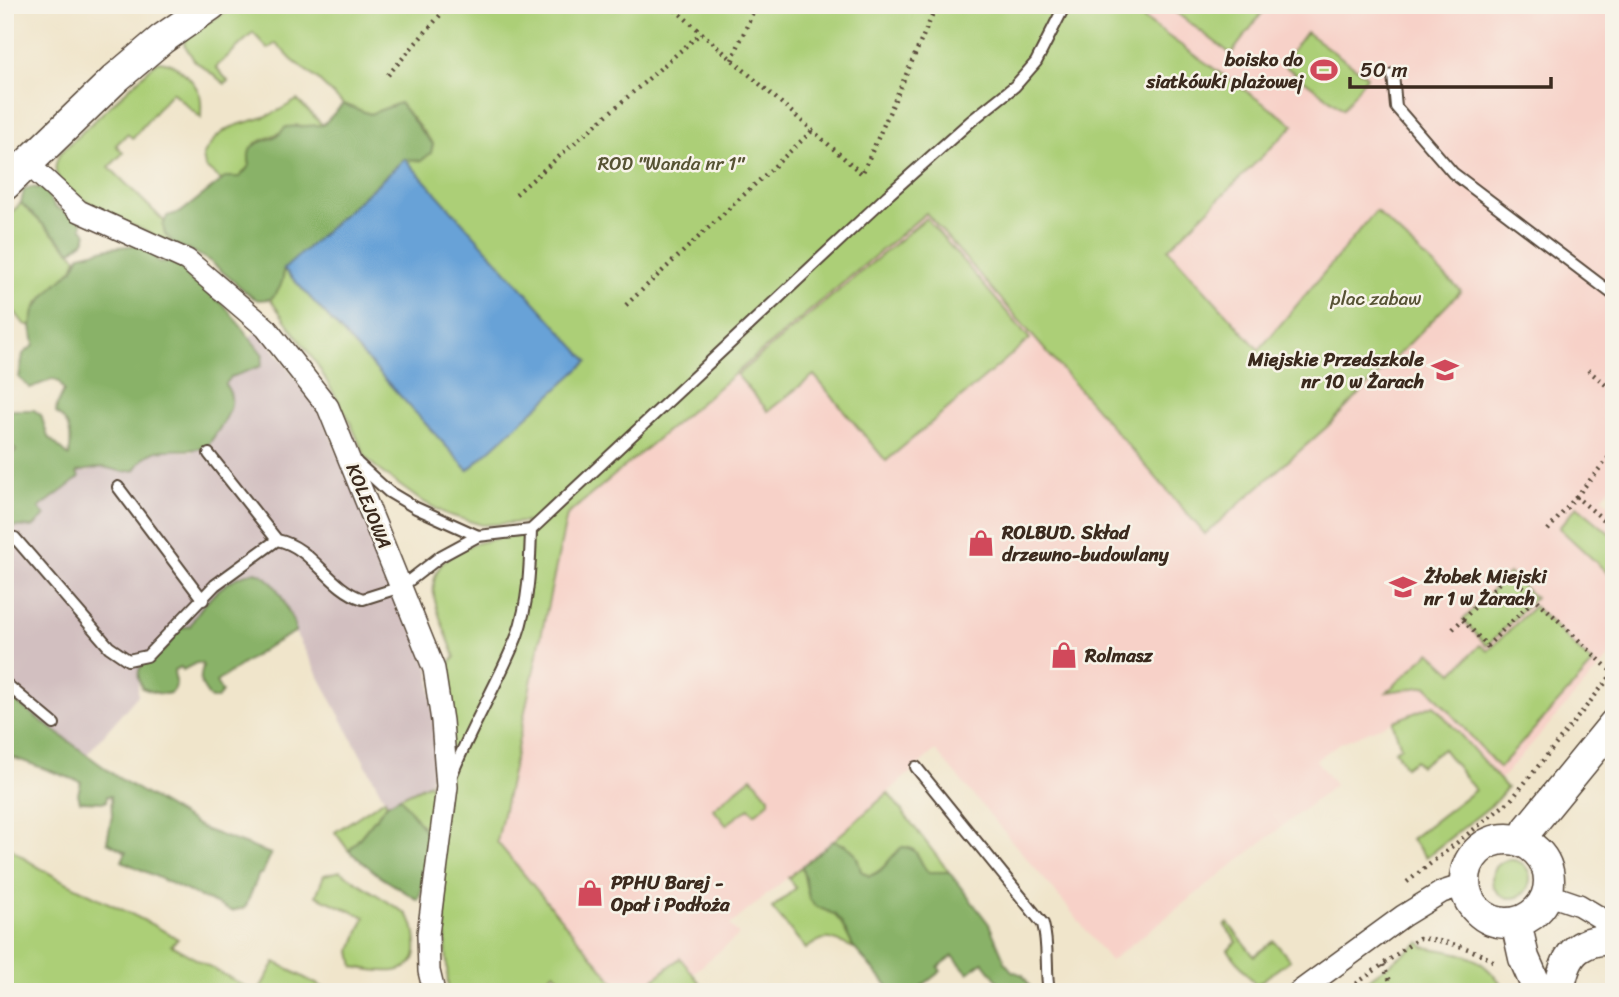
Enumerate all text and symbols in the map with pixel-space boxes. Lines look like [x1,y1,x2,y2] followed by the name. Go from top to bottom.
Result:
[1146,43,1304,98] place label: boisko do siatkówki plażowej
[1350,46,1551,90] scale bar
[1360,51,1408,89] text: 50 m
[1309,55,1339,85] sports icon: boisko do siatkówki plażowej
[598,147,745,180] park label: ROD "Wanda nr 1"
[1330,282,1421,315] park label: plac zabaw
[1247,343,1424,398] place label: Miejskie Przedszkole nr 10 w Żarach
[1430,355,1460,385] school or university icon: Miejskie Przedszkole nr 10 w Żarach
[337,458,401,554] street label: KOLEJOWA
[1001,516,1170,571] place label: ROLBUD. Skład drzewno-budowlany
[966,528,996,558] shop icon: ROLBUD. Skład drzewno-budowlany
[1423,560,1548,615] place label: Żłobek Miejski nr 1 w Żarach
[1388,572,1418,602] school or university icon: Żłobek Miejski nr 1 w Żarach
[1084,639,1154,672] place label: Rolmasz
[1049,640,1079,670] shop icon: Rolmasz
[611,866,730,921] place label: PPHU Barej - Opał i Podłoża
[575,878,605,908] shop icon: PPHU Barej - Opał i Podłoża

